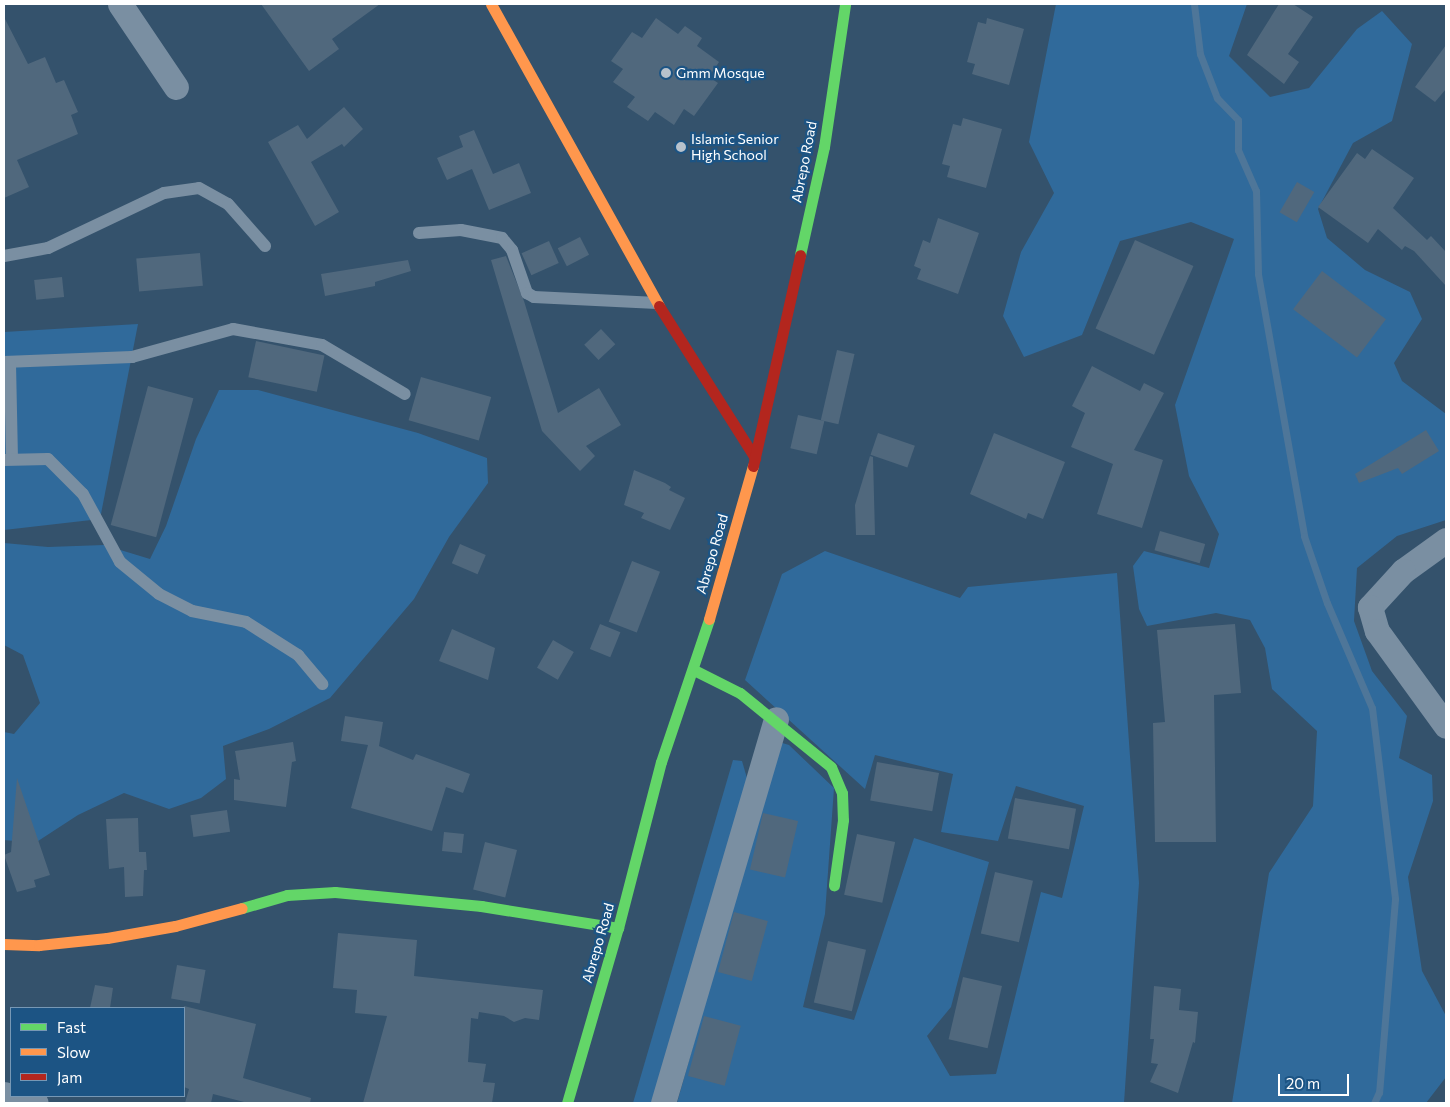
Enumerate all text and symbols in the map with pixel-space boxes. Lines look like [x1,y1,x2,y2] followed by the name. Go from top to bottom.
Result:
[676,65,765,81] place label: Gmm Mosque
[660,67,672,79] marker: Gmm Mosque
[788,120,820,204] street label: Abrepo Road
[691,131,779,164] place label: Islamic Senior High School
[675,141,687,153] marker: Islamic Senior High School
[693,512,731,596] street label: Abrepo Road
[579,901,617,985] street label: Abrepo Road
[10,1007,185,1097] legend
[57,1018,86,1036] text: Fast
[57,1043,90,1061] text: Slow
[1280,1064,1351,1096] scale bar
[57,1068,82,1086] text: Jam
[1286,1074,1320,1092] text: 20 m

